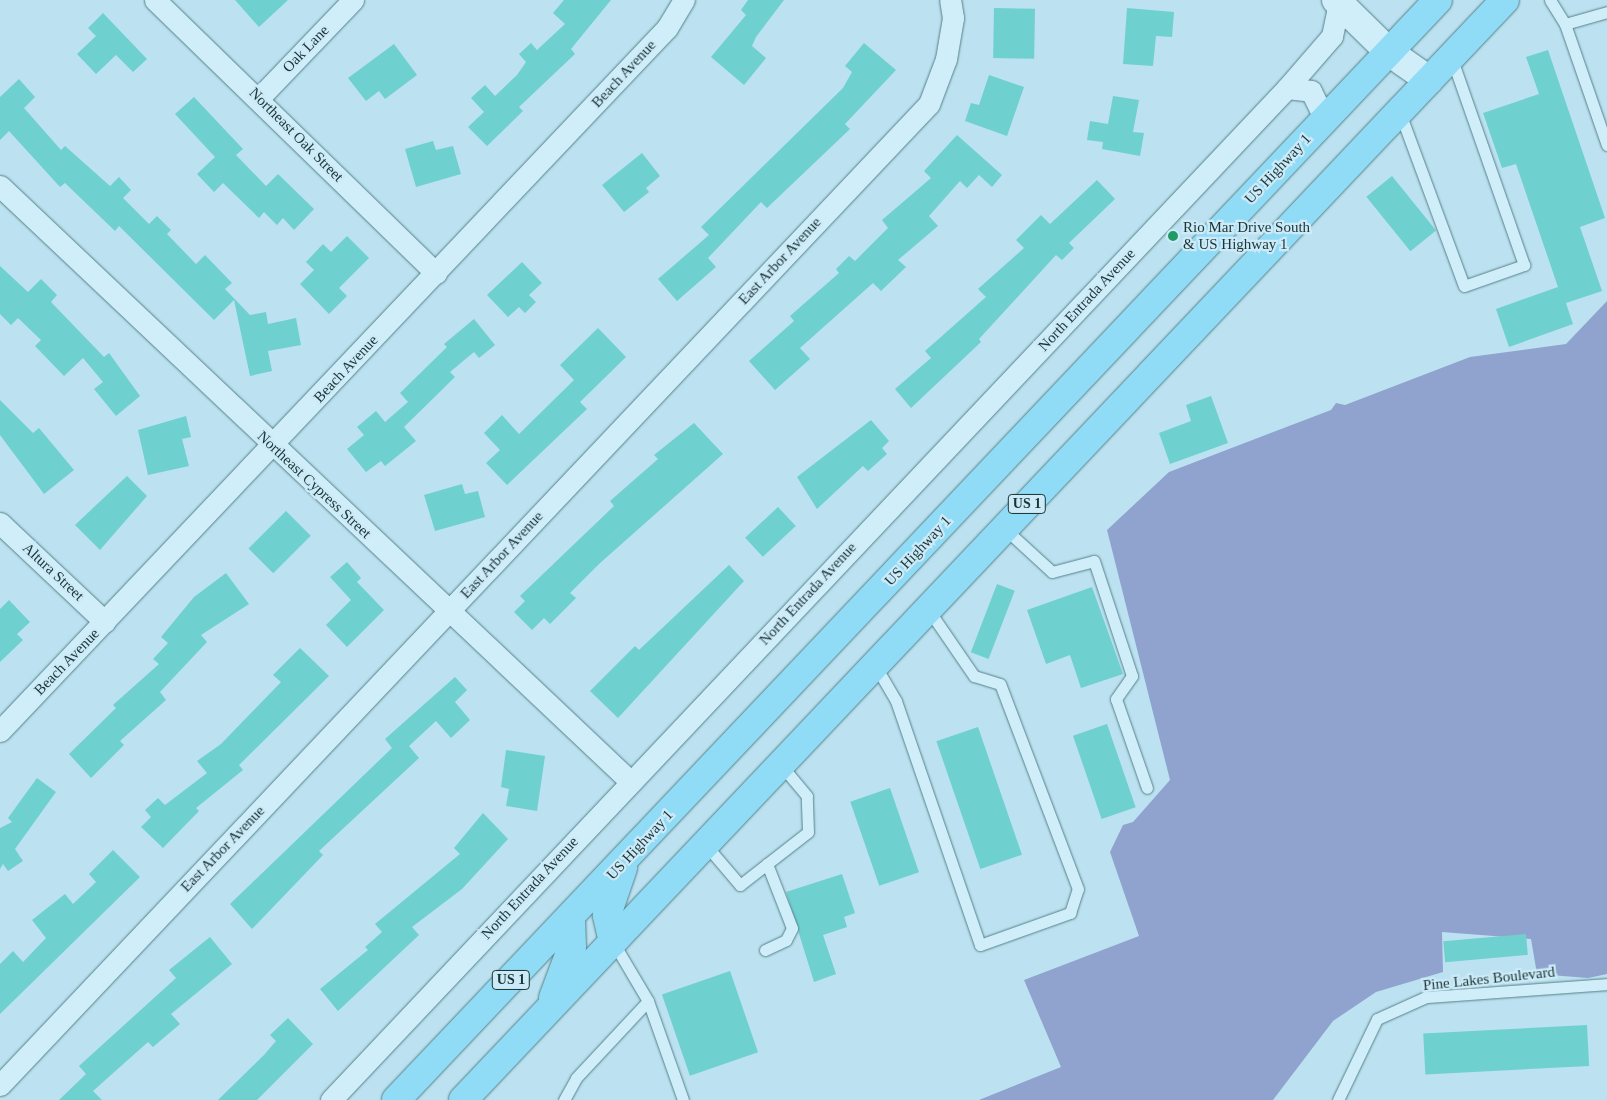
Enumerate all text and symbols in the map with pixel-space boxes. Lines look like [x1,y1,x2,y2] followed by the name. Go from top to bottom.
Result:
[279,22,333,76] street label: Oak Lane
[588,36,660,112] street label: Beach Avenue
[245,84,347,186] street label: Northeast Oak Street
[1241,130,1315,208] street label: US Highway 1
[734,213,826,309] street label: East Arbor Avenue
[1183,218,1310,253] place label: Rio Mar Drive South & US Highway 1
[1167,230,1179,242] marker: Rio Mar Drive South & US Highway 1
[1034,245,1140,355] street label: North Entrada Avenue
[310,331,382,407] street label: Beach Avenue
[253,428,375,542] street label: Northeast Cypress Street
[1007,492,1047,516] road number: US 1
[456,507,548,603] street label: East Arbor Avenue
[881,512,955,590] street label: US Highway 1
[19,539,87,605] street label: Altura Street
[755,539,861,649] street label: North Entrada Avenue
[30,625,104,699] street label: Beach Avenue
[177,802,269,896] street label: East Arbor Avenue
[603,806,677,884] street label: US Highway 1
[477,833,583,943] street label: North Entrada Avenue
[1422,963,1556,995] street label: Pine Lakes Boulevard
[491,968,531,992] road number: US 1

